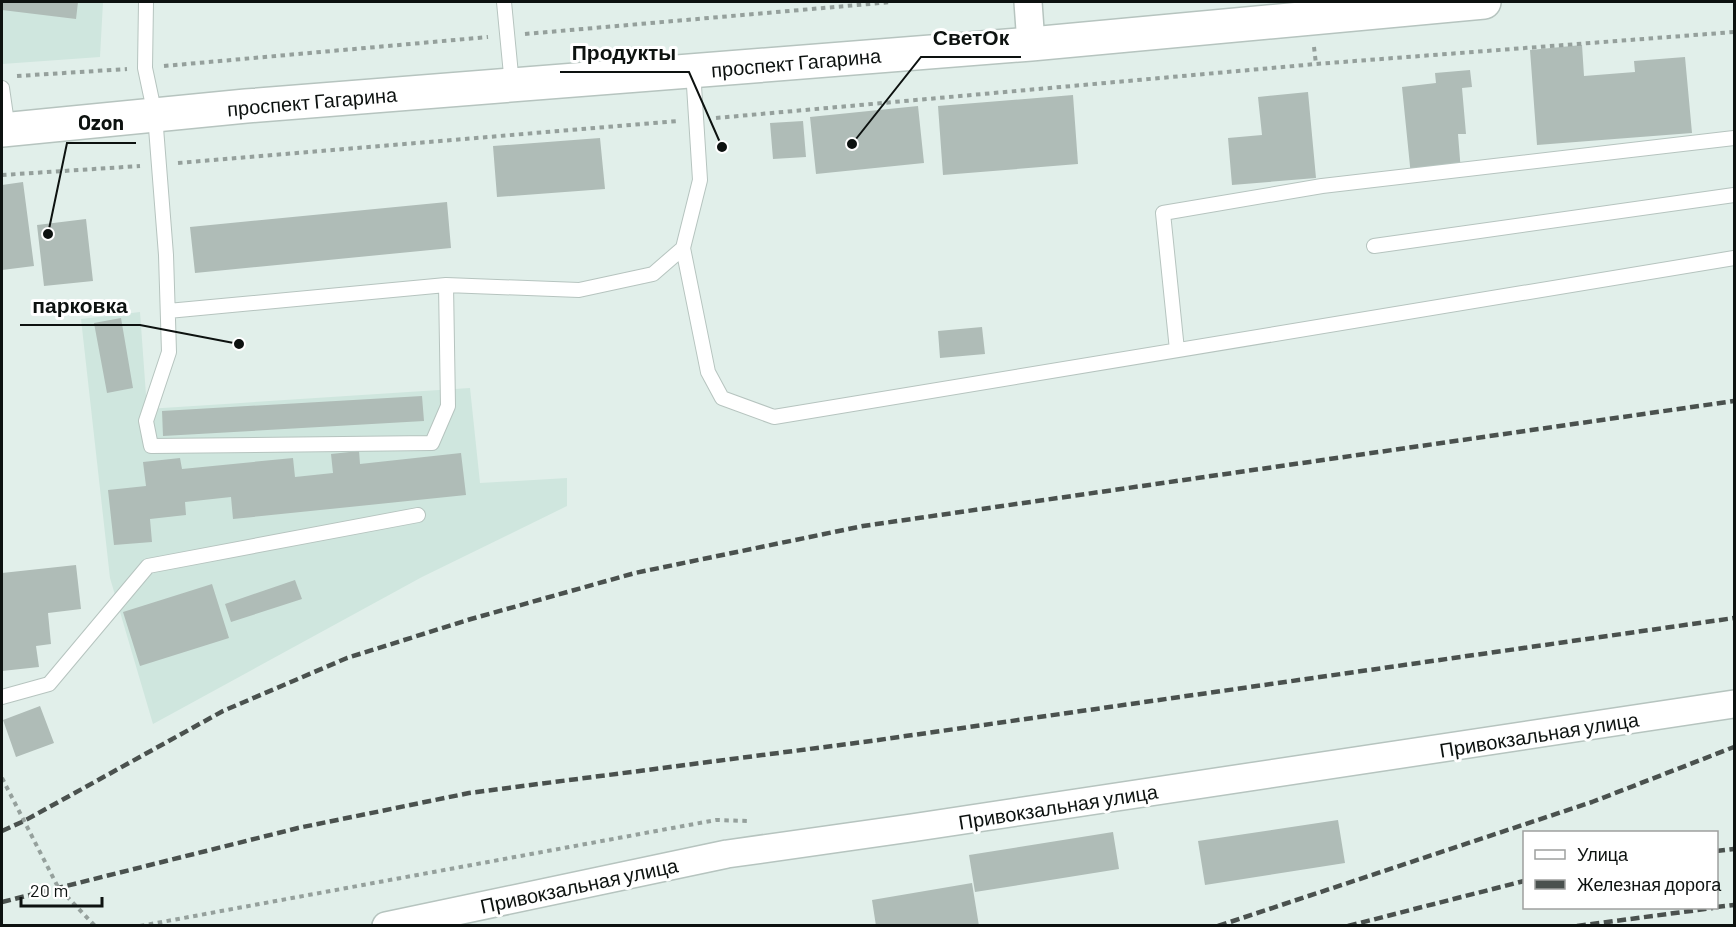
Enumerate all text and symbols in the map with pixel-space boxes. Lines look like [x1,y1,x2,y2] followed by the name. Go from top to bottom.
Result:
[921,18,1021,57] callout: СветОк
[933,24,1010,49] text: СветОк
[560,33,689,72] callout: Продукты
[572,39,676,64] text: Продукты
[710,43,883,81] street label: проспект Гагарина
[226,82,399,120] street label: проспект Гагарина
[67,104,136,143] callout: Ozon
[78,109,124,134] text: Ozon
[20,286,140,325] callout: парковка
[32,292,128,317] text: парковка
[1438,706,1641,762] street label: Привокзальная улица
[957,778,1160,834] street label: Привокзальная улица
[1523,831,1718,909] legend
[1577,843,1629,865] text: Улица
[478,852,681,918] street label: Привокзальная улица
[21,870,102,908] scale bar
[1577,873,1722,895] text: Железная дорога
[30,879,68,901] text: 20 m

